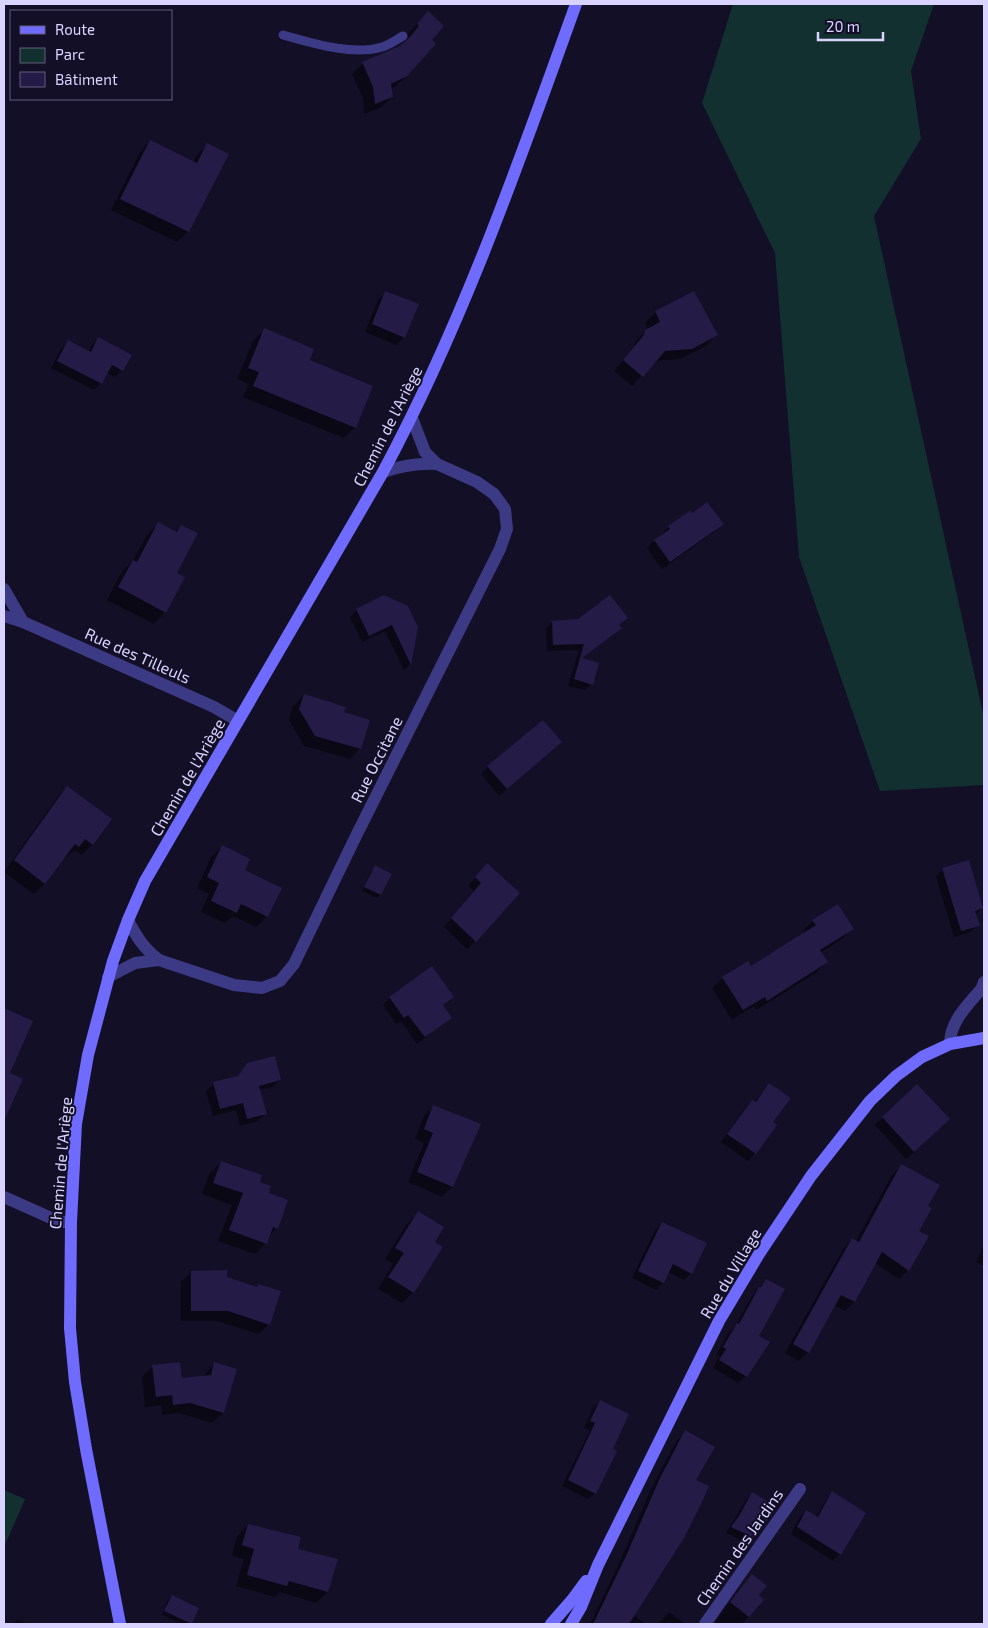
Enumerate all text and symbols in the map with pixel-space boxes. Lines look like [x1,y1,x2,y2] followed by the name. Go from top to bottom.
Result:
[10,10,172,100] legend
[818,10,883,42] scale bar
[826,17,860,35] text: 20 m
[55,20,95,38] text: Route
[55,45,85,63] text: Parc
[55,70,118,88] text: Bâtiment
[348,363,426,489] street label: Chemin de l'Ariège
[82,623,194,687] street label: Rue des Tilleuls
[346,713,406,805] street label: Rue Occitane
[146,715,228,839] street label: Chemin de l'Ariège
[45,1096,75,1230] street label: Chemin de l'Ariège
[696,1224,764,1322] street label: Rue du Village
[692,1485,786,1609] street label: Chemin des Jardins

